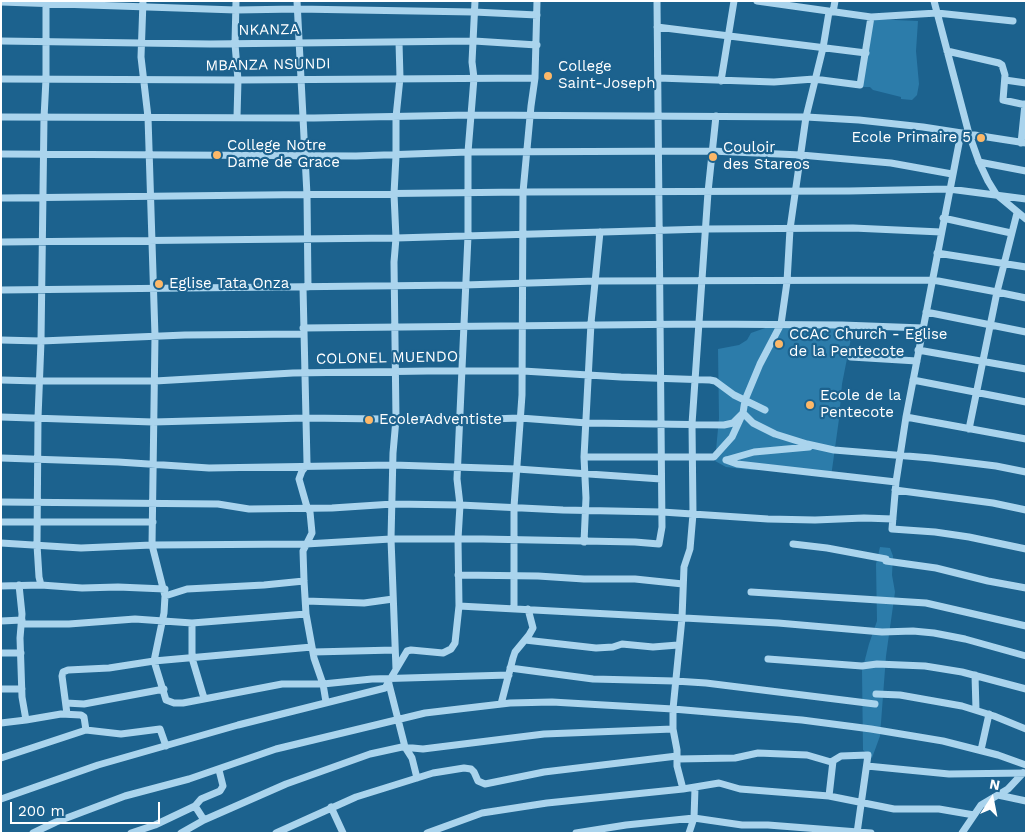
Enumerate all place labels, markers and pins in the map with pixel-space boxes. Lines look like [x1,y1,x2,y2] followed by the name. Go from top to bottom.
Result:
[558,58,655,93] place label: College Saint-Joseph
[542,70,554,82] marker: College Saint-Joseph
[852,129,971,147] place label: Ecole Primaire 5
[975,132,987,144] marker: Ecole Primaire 5
[227,137,340,172] place label: College Notre Dame de Grace
[723,139,810,174] place label: Couloir des Stareos
[211,149,223,161] marker: College Notre Dame de Grace
[707,151,719,163] marker: Couloir des Stareos
[169,275,289,293] place label: Eglise Tata Onza
[153,278,165,290] marker: Eglise Tata Onza
[789,326,948,361] place label: CCAC Church - Eglise de la Pentecote
[773,338,785,350] marker: CCAC Church - Eglise de la Pentecote
[820,387,901,422] place label: Ecole de la Pentecote
[804,399,816,411] marker: Ecole de la Pentecote
[379,411,502,429] place label: Ecole Adventiste
[363,414,375,426] marker: Ecole Adventiste

